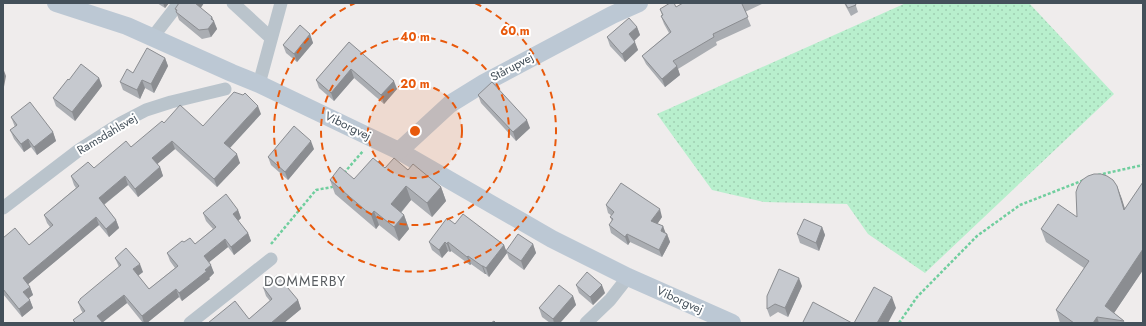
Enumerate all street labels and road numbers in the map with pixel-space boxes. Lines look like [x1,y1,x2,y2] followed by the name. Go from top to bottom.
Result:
[487,48,537,86] street label: Stårupvej
[322,107,374,145] street label: Viborgvej
[73,109,141,159] street label: Ramsdahlsvej
[654,282,706,318] street label: Viborgvej

